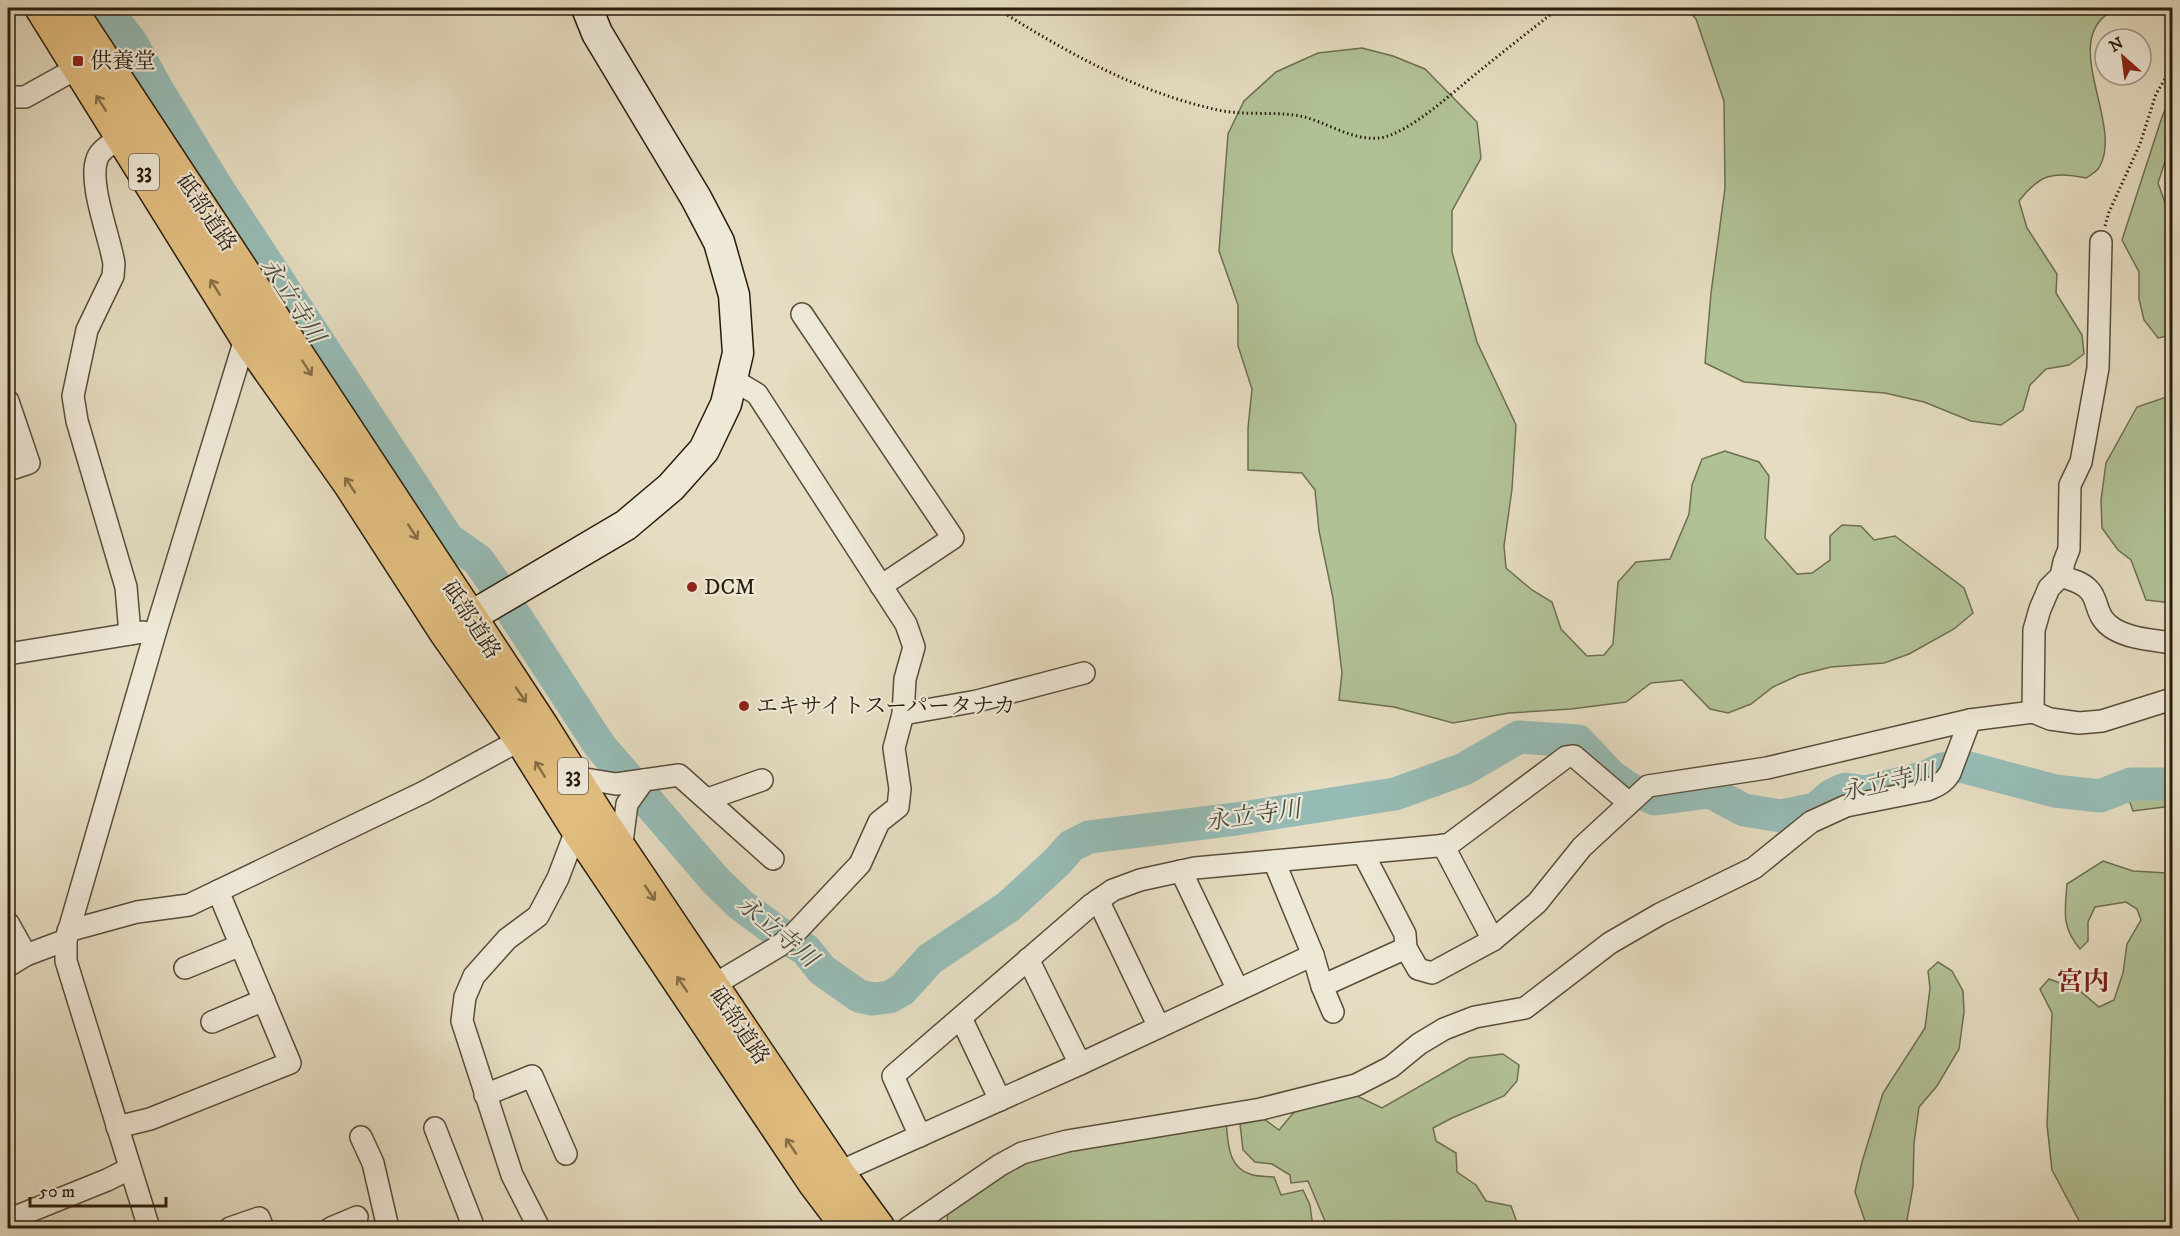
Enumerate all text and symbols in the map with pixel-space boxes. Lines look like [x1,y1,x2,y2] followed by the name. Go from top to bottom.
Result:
[2093,27,2153,87] north arrow
[2106,33,2127,57] text: N
[90,48,156,75] place label: 供養堂
[71,54,85,68] marker: 供養堂
[95,95,107,112] one-way arrow
[129,154,159,190] road number: 33
[170,169,242,257] street label: 砥部道路
[253,253,332,352] water label: 永立寺川
[209,279,221,296] one-way arrow
[302,359,314,376] one-way arrow
[344,477,356,493] one-way arrow
[407,523,420,540] one-way arrow
[704,574,755,601] place label: DCM
[436,576,506,664] street label: 砥部道路
[685,580,699,594] marker: DCM
[514,686,527,703] one-way arrow
[756,693,1016,720] place label: エキサイトスーパータナカ
[737,699,751,713] marker: エキサイトスーパータナカ
[1838,757,1941,808] water label: 永立寺川
[558,758,588,794] road number: 33
[534,761,546,778] one-way arrow
[1203,794,1306,838] water label: 永立寺川
[643,885,656,902] one-way arrow
[731,890,826,976] water label: 永立寺川
[2057,966,2109,999] district label: 宮内
[676,977,688,993] one-way arrow
[703,982,775,1070] street label: 砥部道路
[785,1138,797,1155] one-way arrow
[30,1170,166,1208] scale bar
[39,1181,75,1203] text: 50 m

